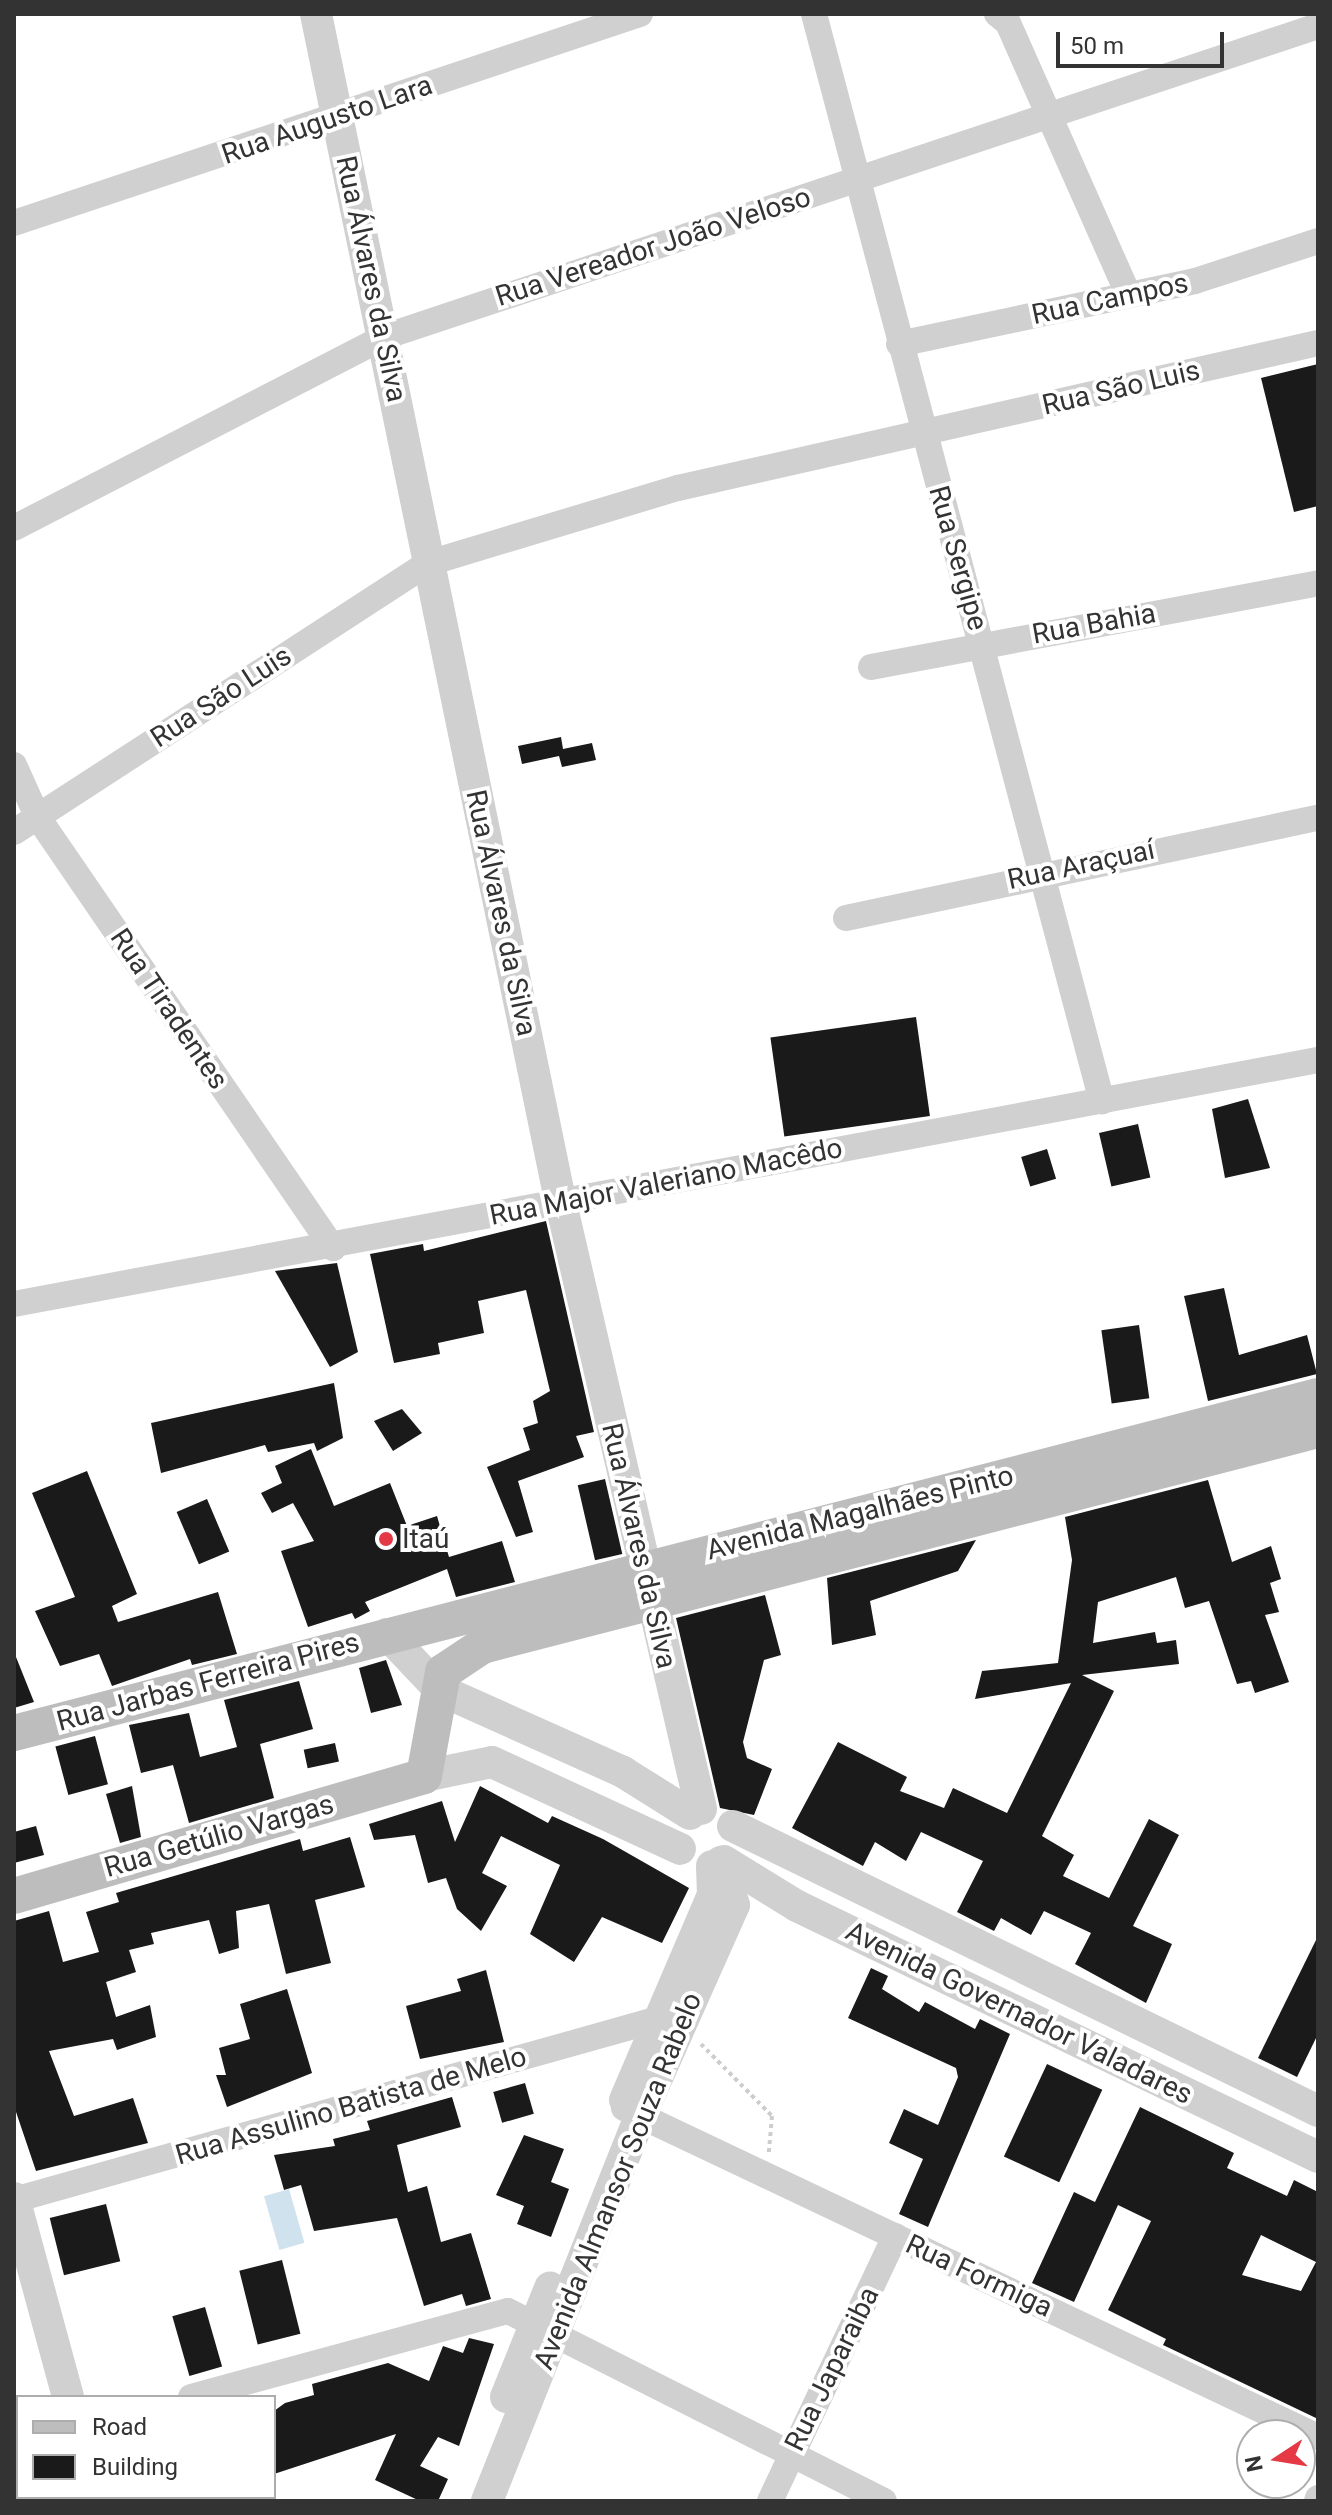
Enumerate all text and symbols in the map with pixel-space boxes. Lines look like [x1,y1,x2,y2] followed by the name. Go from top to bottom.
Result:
[1060,16,1228,66] scale bar
[1070,32,1124,60] text: 50 m
[217,68,437,172] street label: Rua Augusto Lara
[328,153,414,405] street label: Rua Álvares da Silva
[491,180,815,314] street label: Rua Vereador João Veloso
[1029,266,1191,332] street label: Rua Campos
[1039,354,1203,422] street label: Rua São Luis
[921,482,995,634] street label: Rua Sergipe
[1030,597,1158,651] street label: Rua Bahia
[144,639,298,755] street label: Rua São Luis
[458,787,544,1039] street label: Rua Álvares da Silva
[1004,833,1158,897] street label: Rua Araçuaí
[103,922,235,1096] street label: Rua Tiradentes
[487,1131,845,1233] street label: Rua Major Valeriano Macêdo
[594,1420,684,1672] street label: Rua Álvares da Silva
[703,1459,1017,1567] street label: Avenida Magalhães Pinto
[402,1522,449,1556] place label: Itaú
[377,1530,395,1548] marker: Itaú
[53,1625,363,1739] street label: Rua Jarbas Ferreira Pires
[100,1787,338,1885] street label: Rua Getúlio Vargas
[840,1914,1198,2112] street label: Avenida Governador Valadares
[527,1988,709,2374] street label: Avenida Almansor Souza Rabelo
[172,2040,530,2172] street label: Rua Assulino Batista de Melo
[900,2227,1058,2325] street label: Rua Formiga
[778,2281,886,2457] street label: Rua Japaraiba
[16,2395,276,2499] legend
[92,2413,147,2441] text: Road
[1236,2419,1316,2499] north arrow
[92,2453,178,2481] text: Building
[1240,2453,1268,2474] text: N

